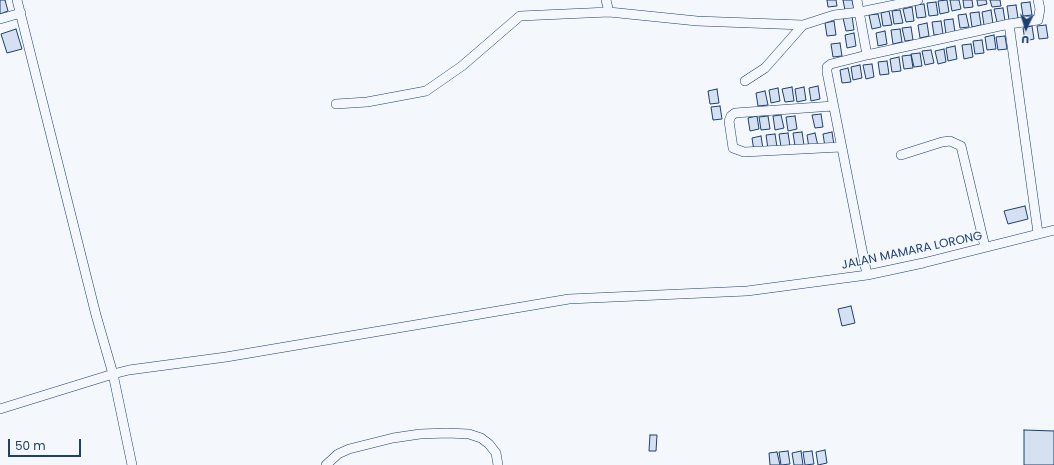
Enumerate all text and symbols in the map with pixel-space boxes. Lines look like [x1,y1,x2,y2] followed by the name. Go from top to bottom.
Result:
[1006,8,1046,48] north arrow
[1021,32,1030,48] text: U
[840,229,984,273] street label: JALAN MAMARA LORONG
[10,431,83,457] scale bar
[15,437,46,454] text: 50 m

